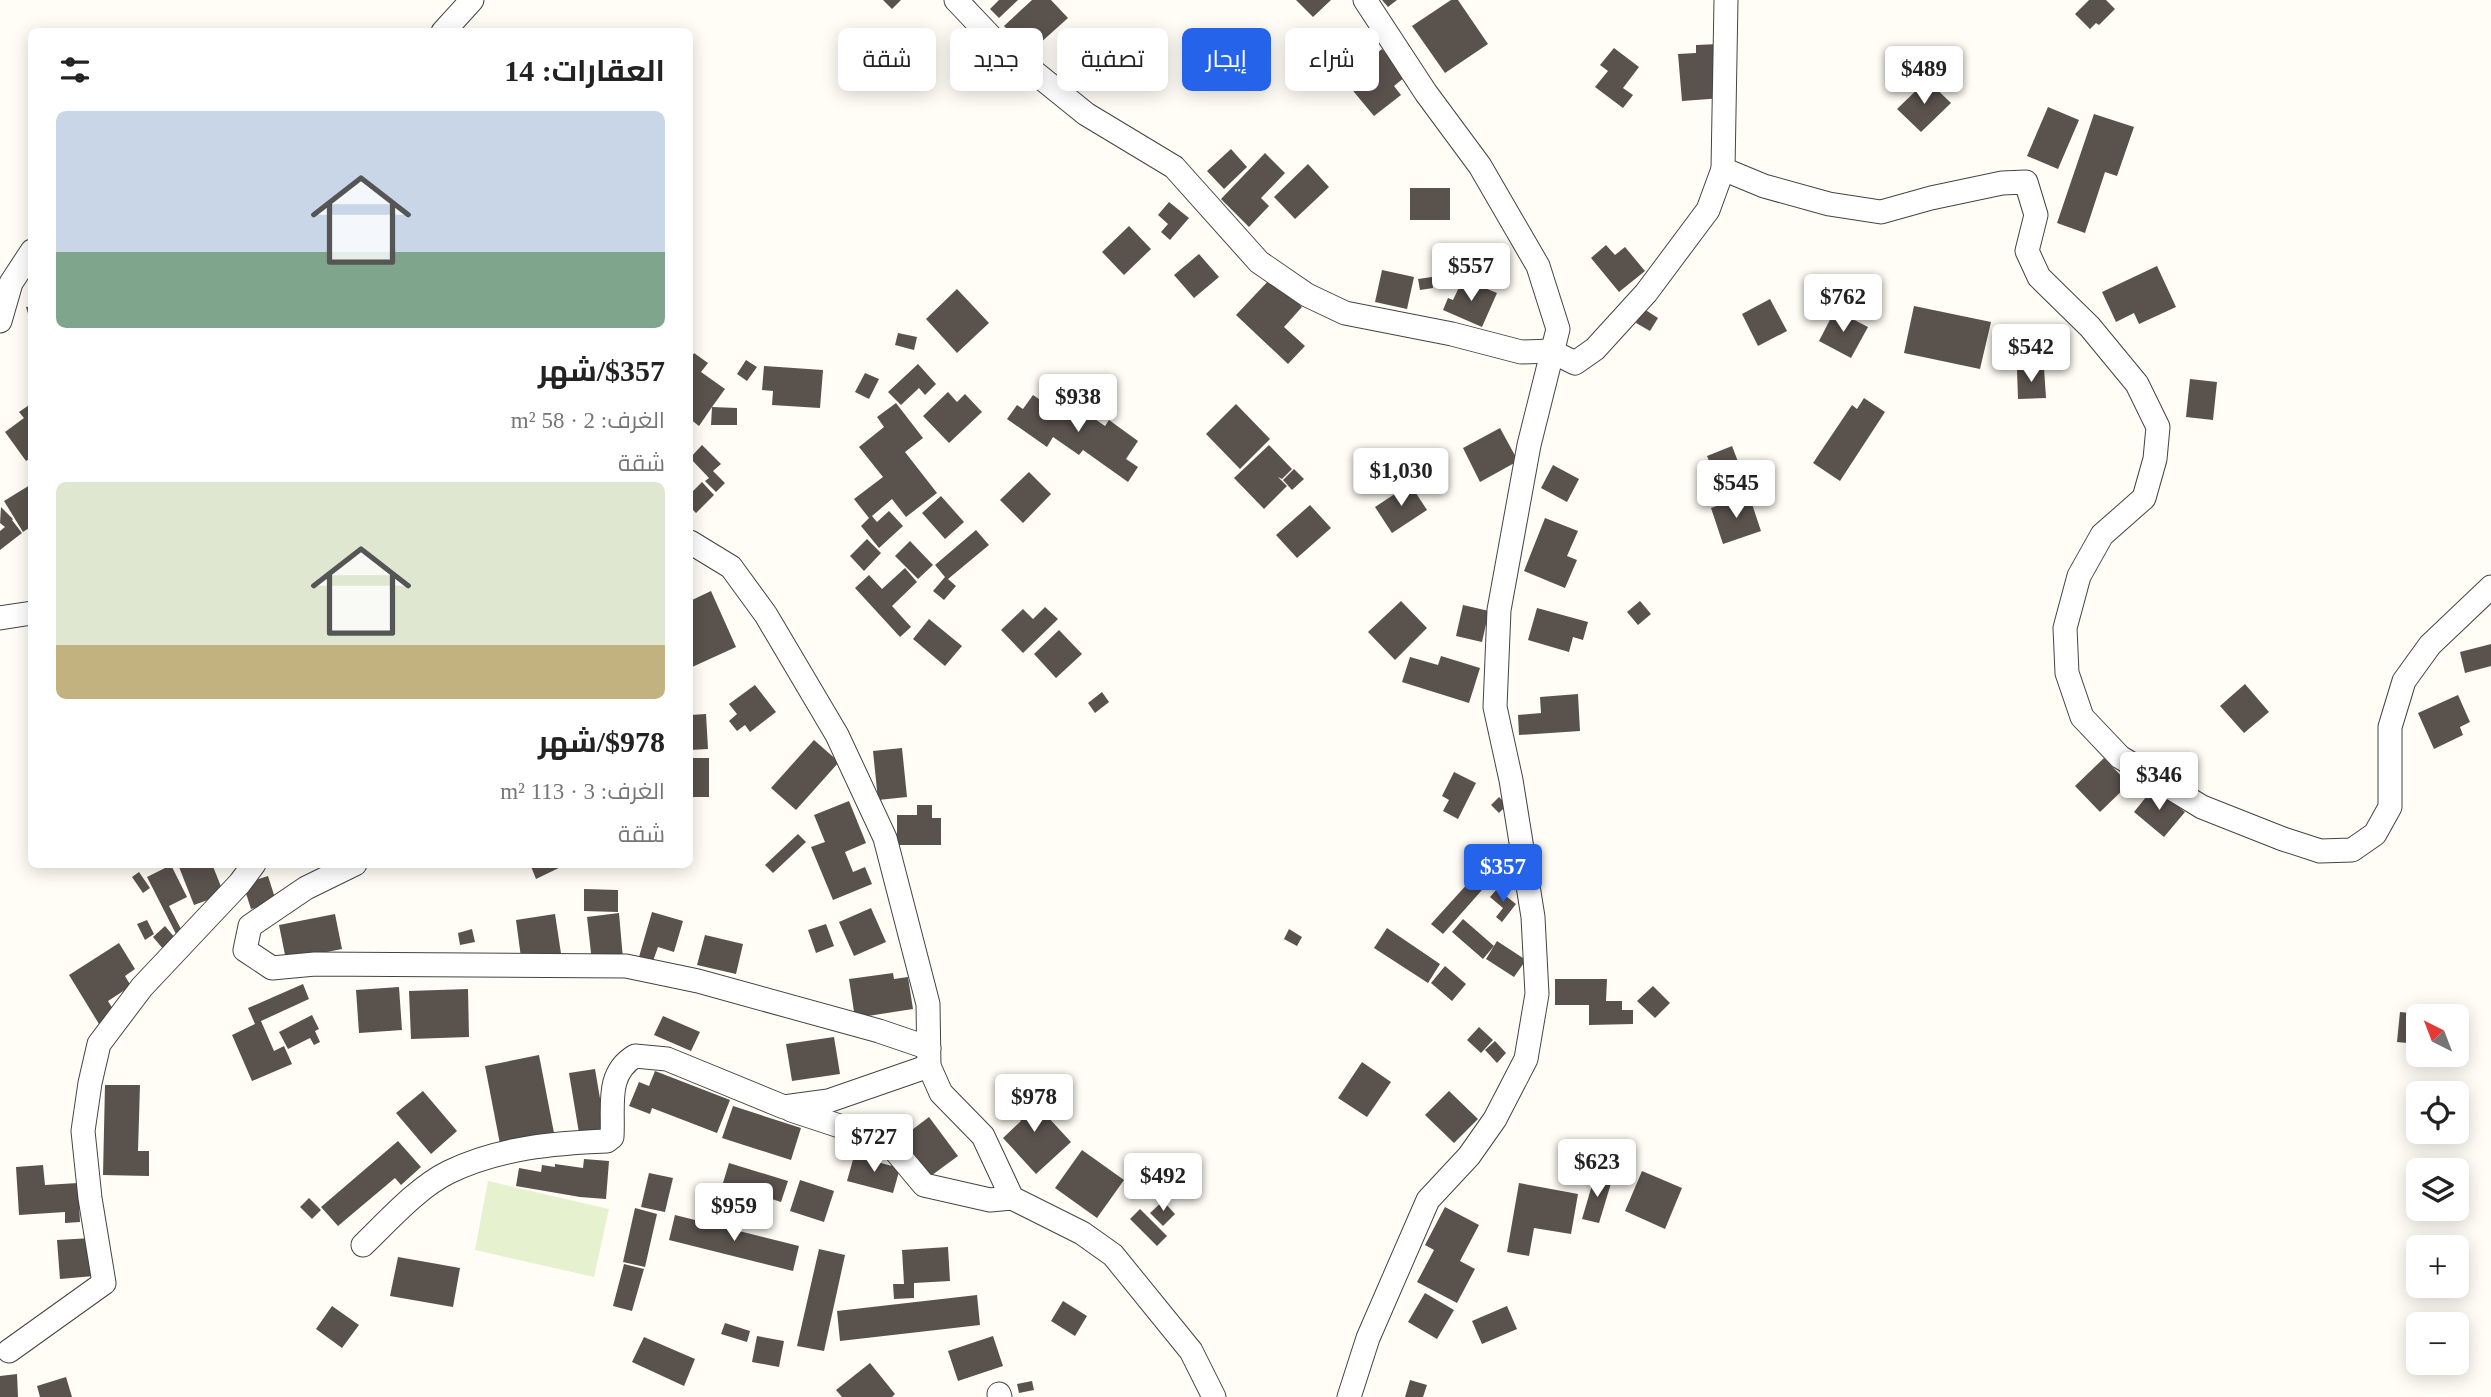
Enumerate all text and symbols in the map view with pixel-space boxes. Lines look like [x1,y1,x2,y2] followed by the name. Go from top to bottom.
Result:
[838,28,936,91] chip: شقة
[950,28,1043,91] chip: جديد
[1057,28,1168,91] chip: تصفية
[1182,28,1271,91] chip: إيجار
[1285,28,1379,91] chip: شراء
[1883,46,1965,106] pin: $489
[56,51,94,89] icon: filters
[504,54,665,87] text: العقارات: 14
[1901,56,1947,81] text: $489
[298,157,424,283] icon: home
[1430,244,1512,303] pin: $557
[1448,253,1494,278] text: $557
[1802,274,1884,334] pin: $762
[1820,284,1866,309] text: $762
[1990,324,2072,384] pin: $542
[2008,334,2054,359] text: $542
[538,354,665,387] text: $357/شهر
[1037,374,1119,434] pin: $938
[1055,384,1101,409] text: $938
[511,408,665,433] text: الغرف: 2 · 58 m²
[1344,448,1458,508] pin: $1,030
[618,451,665,476] text: شقة
[1369,458,1433,483] text: $1,030
[1695,461,1777,520] pin: $545
[1713,470,1759,495] text: $545
[298,528,424,654] icon: home
[538,725,665,758] text: $978/شهر
[2118,752,2200,812] pin: $346
[2136,762,2182,787] text: $346
[500,779,665,804] text: الغرف: 3 · 113 m²
[618,822,665,847] text: شقة
[1462,844,1544,904] pin: $357
[1480,854,1526,879] text: $357
[2406,1004,2469,1068] north arrow
[2406,1004,2469,1375] map controls
[993,1074,1075,1134] pin: $978
[2406,1081,2469,1144] button: locate
[1011,1084,1057,1109] text: $978
[833,1114,915,1174] pin: $727
[851,1124,897,1149] text: $727
[1556,1140,1638,1199] pin: $623
[1574,1149,1620,1174] text: $623
[1122,1154,1204,1213] pin: $492
[2406,1158,2469,1221] button: layers
[1140,1163,1186,1188] text: $492
[693,1184,775,1243] pin: $959
[711,1193,757,1218] text: $959
[2406,1235,2469,1298] button: +
[2406,1312,2469,1375] button: −

